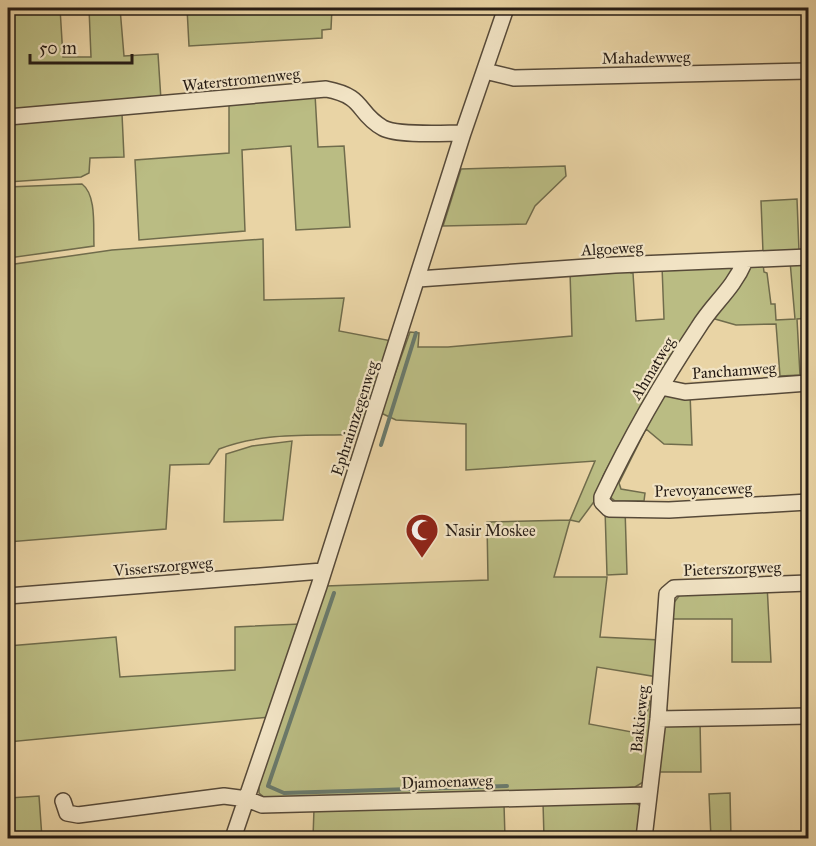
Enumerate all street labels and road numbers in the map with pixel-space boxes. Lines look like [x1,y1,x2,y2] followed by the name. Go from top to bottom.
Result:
[602,47,691,69] street label: Mahadewweg
[181,64,301,96] street label: Waterstromenweg
[580,237,644,261] street label: Algoeweg
[626,333,680,405] street label: Ahmatweg
[327,358,383,478] street label: Ephraimzegenweg
[691,358,777,384] street label: Panchamweg
[654,478,753,502] street label: Prevoyanceweg
[112,553,214,581] street label: Visserszorgweg
[683,557,782,581] street label: Pieterszorgweg
[627,684,654,754] street label: Bakkieweg
[401,770,494,794] street label: Djamoenaweg

